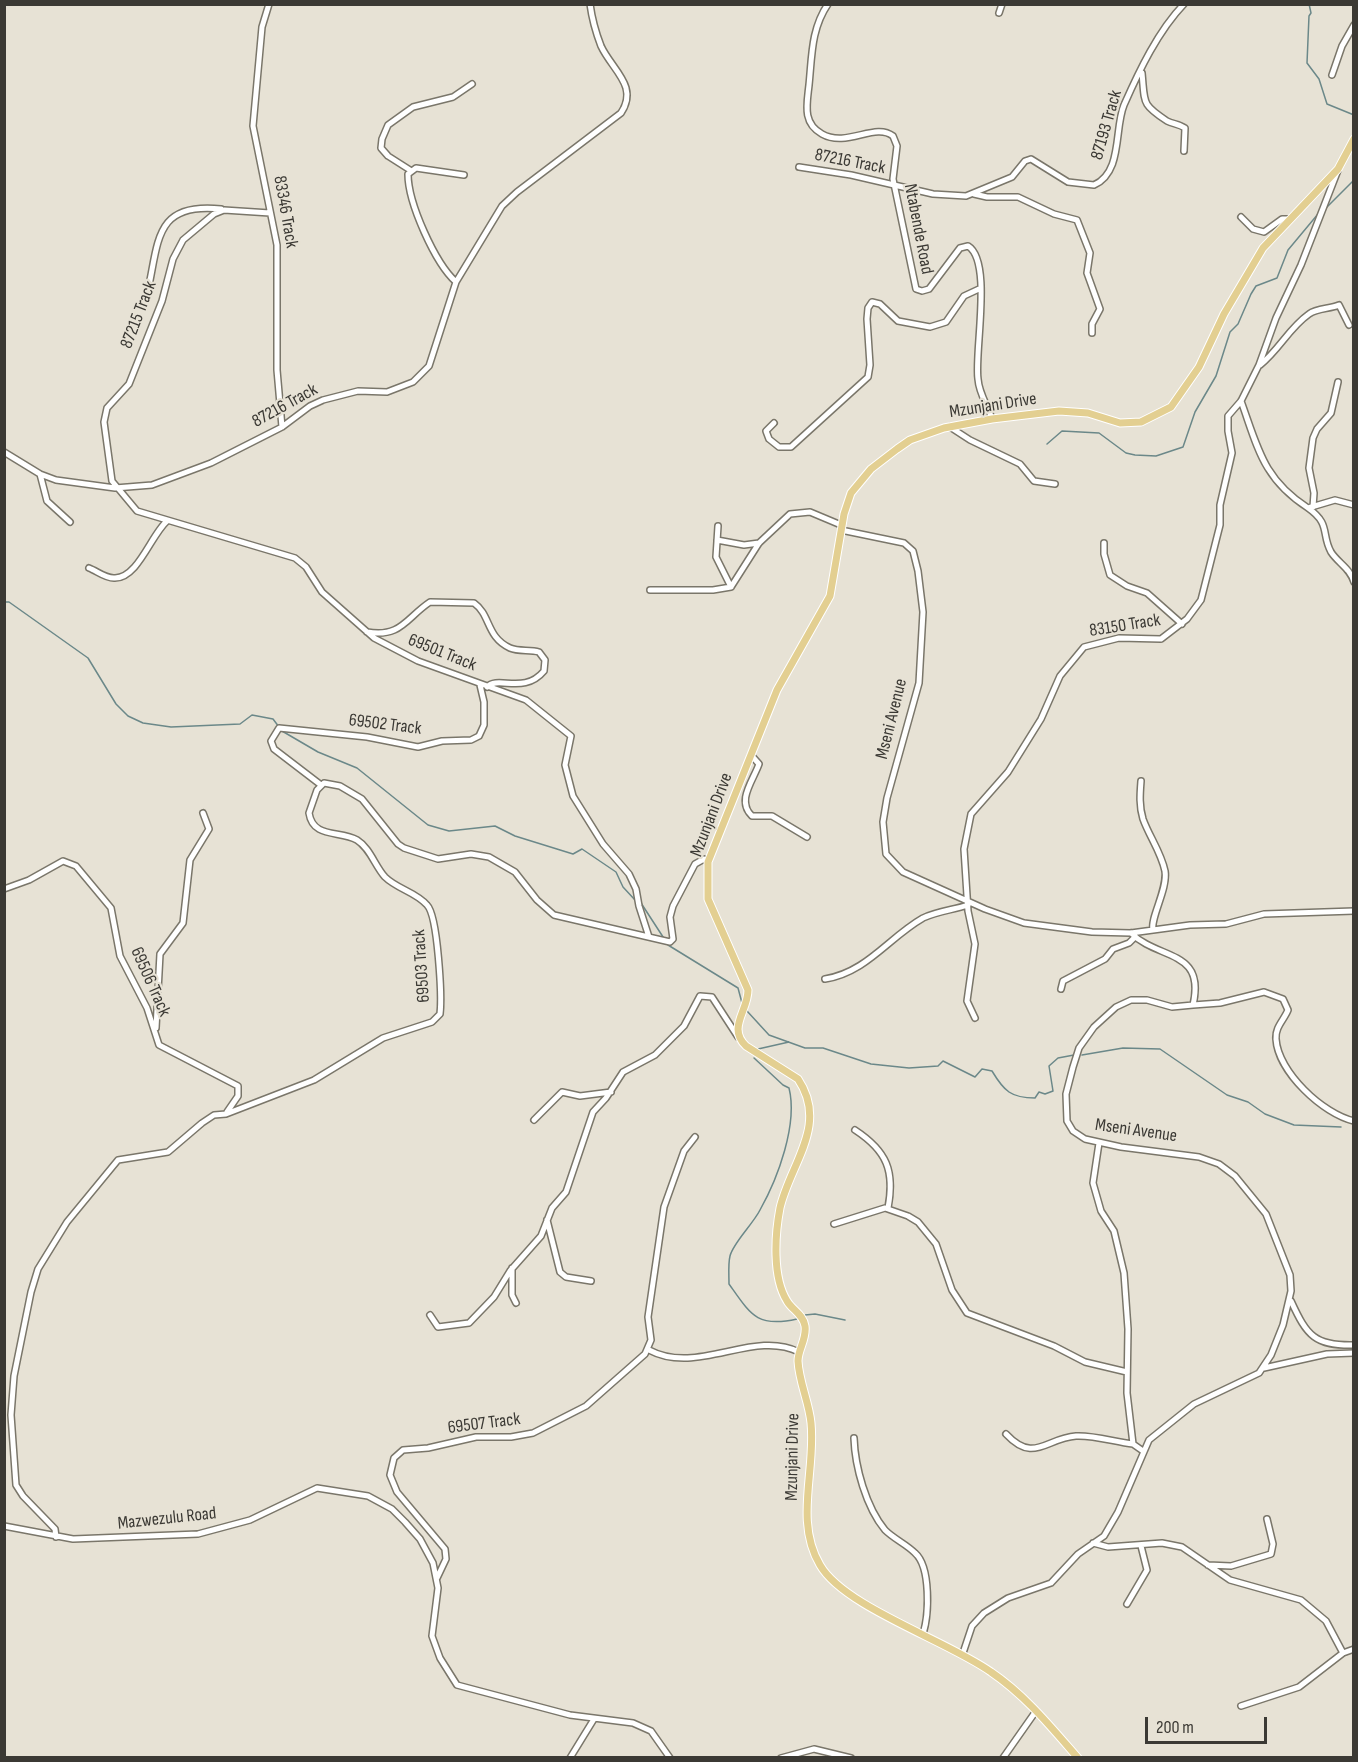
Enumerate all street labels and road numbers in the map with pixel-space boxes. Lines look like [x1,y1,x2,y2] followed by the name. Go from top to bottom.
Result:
[1087,88,1127,162] street label: 87193 Track
[813,145,887,179] street label: 87216 Track
[268,174,302,250] street label: 83346 Track
[899,182,937,276] street label: Ntabende Road
[116,278,162,352] street label: 87215 Track
[249,379,321,433] street label: 87216 Track
[948,388,1038,424] street label: Mzunjani Drive
[1088,610,1162,642] street label: 83150 Track
[405,629,479,677] street label: 69501 Track
[872,676,912,762] street label: Mseni Avenue
[347,710,423,740] street label: 69502 Track
[686,770,738,860] street label: Mzunjani Drive
[409,929,435,1003] street label: 69503 Track
[125,944,175,1020] street label: 69506 Track
[1094,1115,1178,1147] street label: Mseni Avenue
[447,1409,521,1439] street label: 69507 Track
[781,1413,805,1501] street label: Mzunjani Drive
[117,1503,217,1535] street label: Mazwezulu Road

